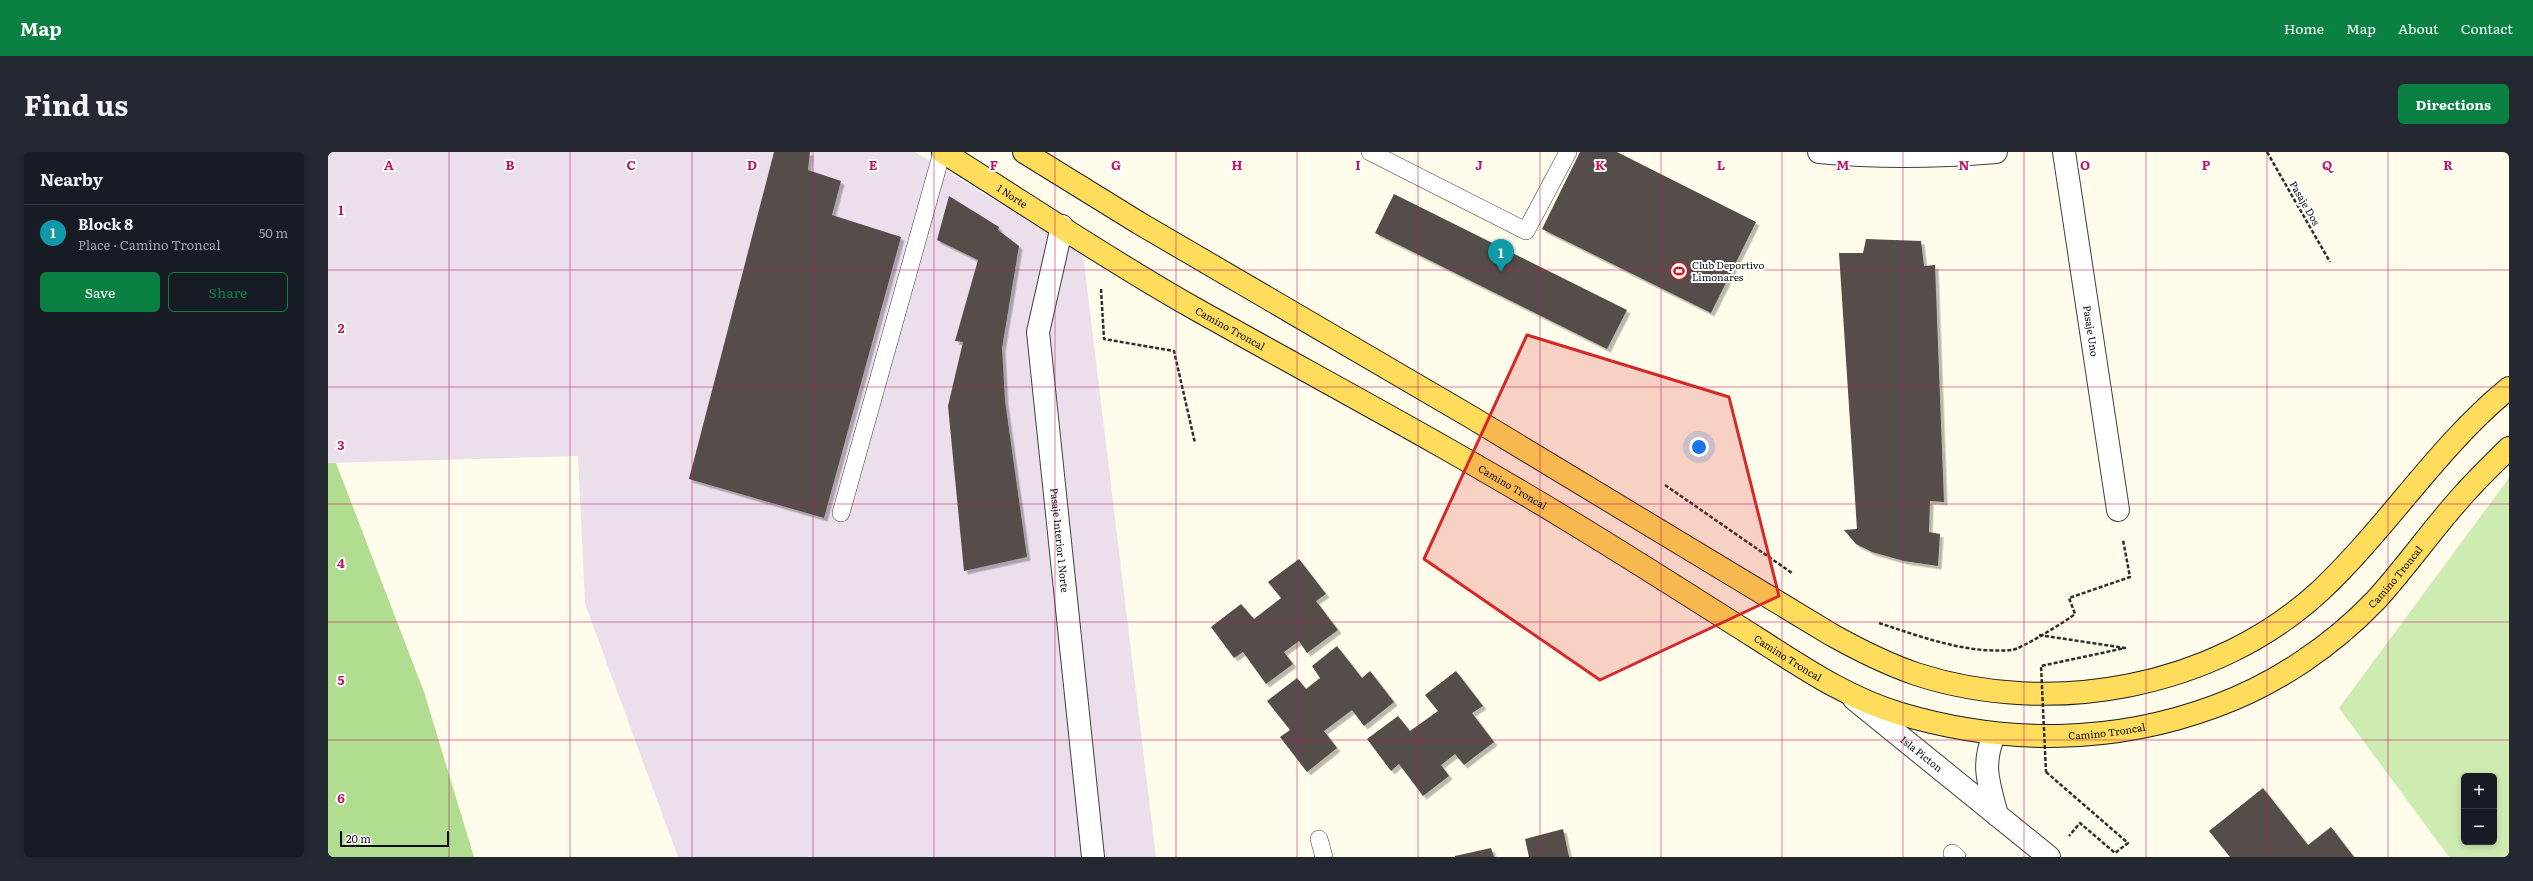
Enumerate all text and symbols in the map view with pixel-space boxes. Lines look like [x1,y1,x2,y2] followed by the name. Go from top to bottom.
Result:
[20,14,62,42] text: Map
[2284,18,2324,38] text: Home
[2346,18,2376,38] text: Map
[2398,18,2439,38] text: About
[2461,18,2513,38] text: Contact
[24,83,128,125] text: Find us
[2398,84,2509,124] button: Directions
[384,155,394,174] text: A
[506,155,515,174] text: B
[626,155,636,174] text: C
[747,155,757,174] text: D
[869,155,878,174] text: E
[990,155,998,174] text: F
[1111,155,1121,174] text: G
[1232,155,1243,174] text: H
[1355,155,1361,174] text: I
[1475,155,1483,174] text: J
[1595,155,1606,174] text: K
[1717,155,1725,174] text: L
[1837,155,1850,174] text: M
[1959,155,1970,174] text: N
[2080,155,2090,174] text: O
[2202,155,2211,174] text: P
[2322,155,2334,174] text: Q
[2443,155,2453,174] text: R
[40,166,103,191] text: Nearby
[2287,178,2324,228] street label: Pasaje Dos
[994,180,1031,211] street label: 1 Norte
[338,200,344,219] text: 1
[78,212,133,235] text: Block 8
[50,223,56,242] text: 1
[259,223,288,242] text: 50 m
[78,235,220,254] text: Place · Camino Troncal
[1488,239,1514,272] pin: 1
[1692,257,1764,284] place label: Club Deportivo Limonares
[1669,261,1689,281] sports icon: Club Deportivo Limonares
[40,272,160,312] button: Save
[168,272,288,312] button: Share
[1193,302,1269,354] street label: Camino Troncal
[2080,304,2103,358] street label: Pasaje Uno
[338,318,345,337] text: 2
[337,435,345,454] text: 3
[1689,437,1709,457] your location
[1476,460,1551,513] street label: Camino Troncal
[1047,487,1073,593] street label: Pasaje Interior 1 Norte
[2364,542,2426,611] street label: Camino Troncal
[337,553,345,572] text: 4
[1751,630,1825,685] street label: Camino Troncal
[337,670,345,689] text: 5
[2068,718,2147,743] street label: Camino Troncal
[1898,732,1946,775] street label: Isla Picton
[2461,773,2497,845] map controls
[2461,773,2497,809] button: +
[337,788,345,807] text: 6
[2461,809,2497,845] button: −
[340,829,449,848] scale bar
[346,830,371,846] text: 20 m

